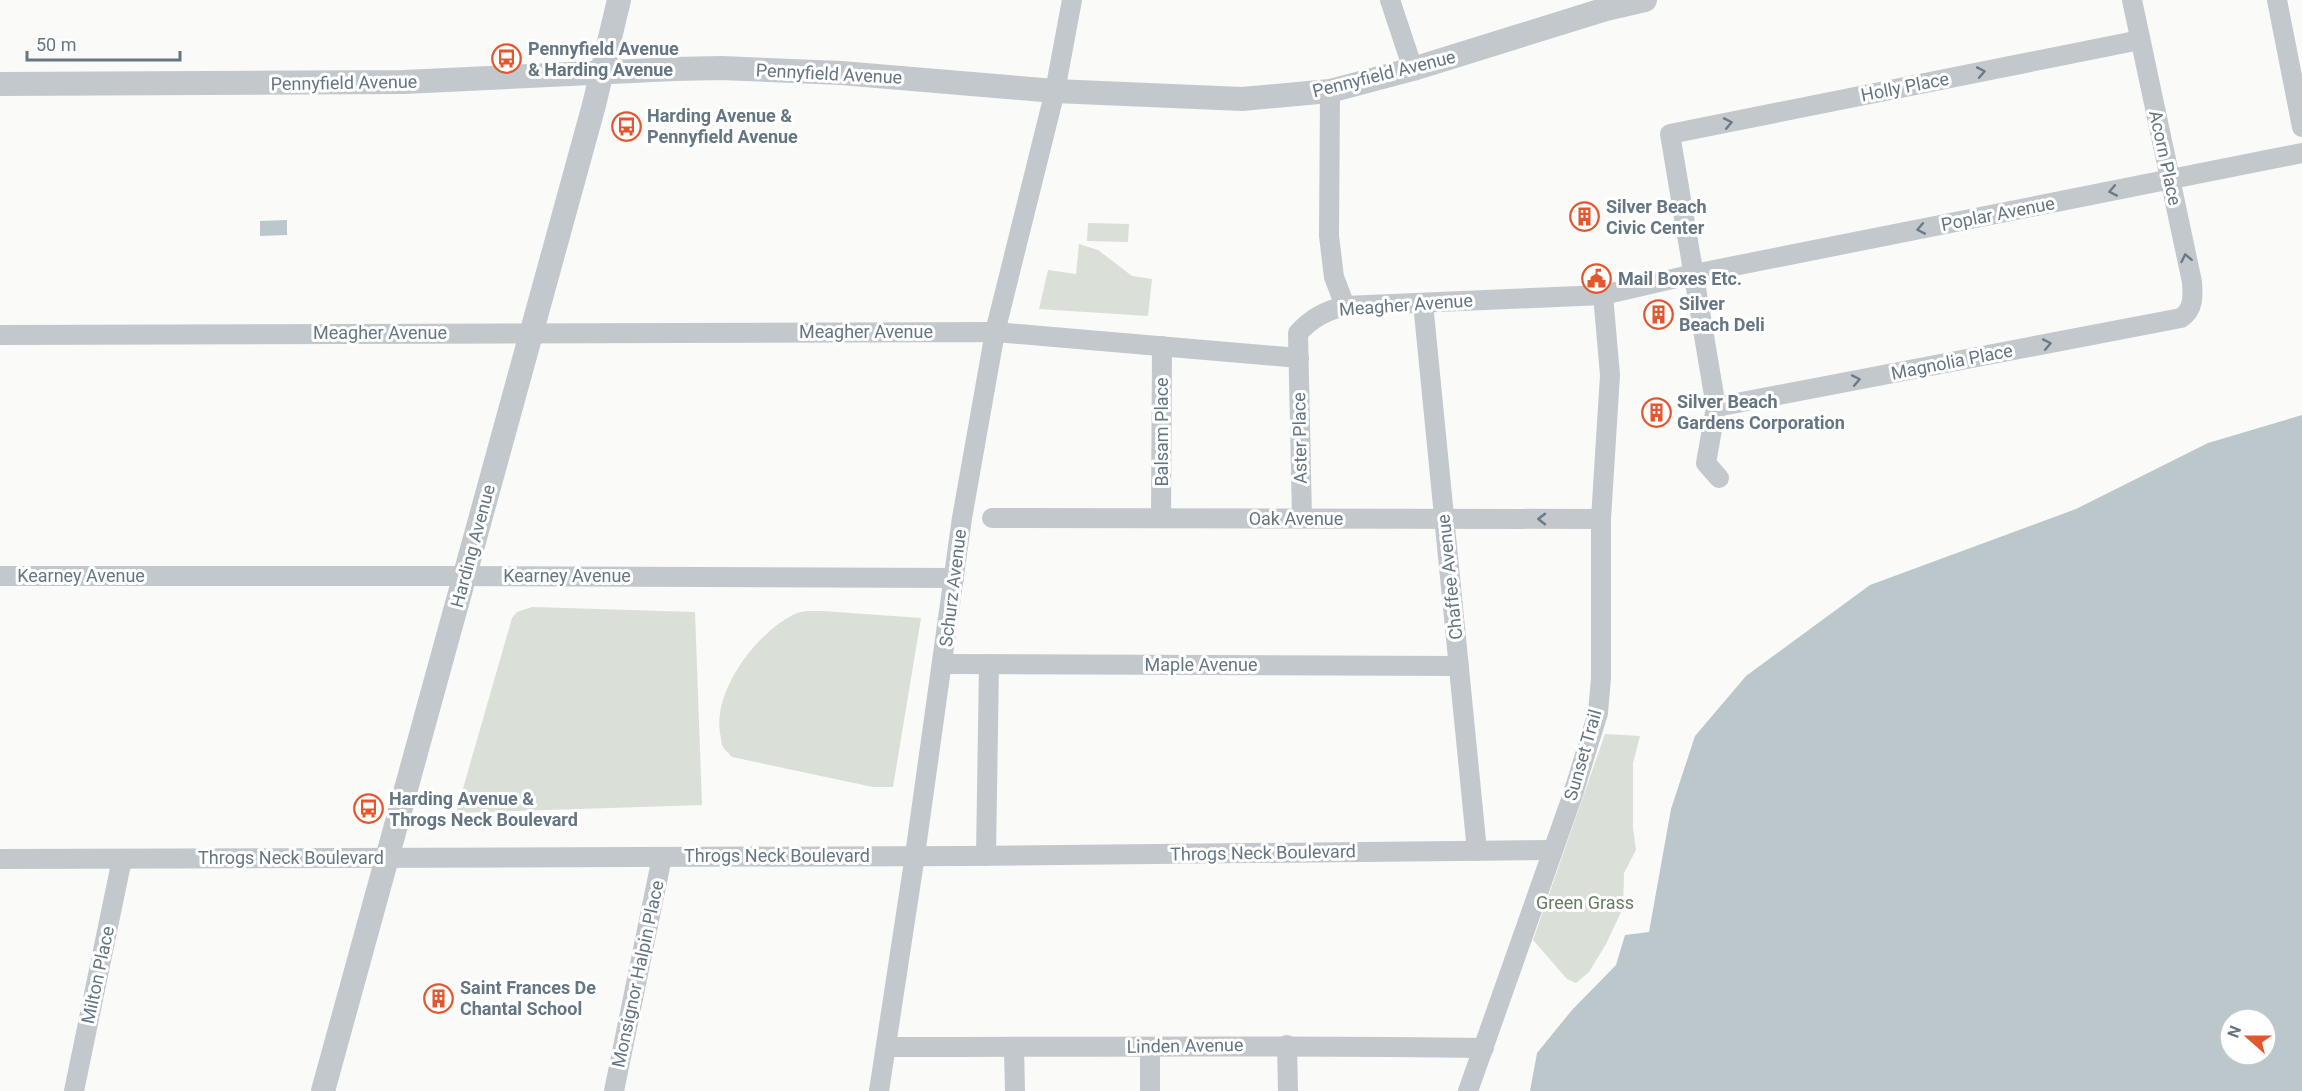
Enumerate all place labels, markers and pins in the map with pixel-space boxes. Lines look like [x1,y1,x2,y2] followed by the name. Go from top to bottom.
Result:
[528,38,679,80] place label: Pennyfield Avenue & Harding Avenue
[491,43,523,75] bus stop icon: Pennyfield Avenue & Harding Avenue
[647,105,798,147] place label: Harding Avenue & Pennyfield Avenue
[610,110,642,142] bus stop icon: Harding Avenue & Pennyfield Avenue
[1606,196,1707,238] place label: Silver Beach Civic Center
[1569,201,1601,233] building icon: Silver Beach Civic Center
[1581,263,1613,295] public building icon: Mail Boxes Etc.
[1618,268,1742,289] place label: Mail Boxes Etc.
[1679,293,1765,335] place label: Silver Beach Deli
[1642,298,1674,330] building icon: Silver Beach Deli
[1677,391,1845,433] place label: Silver Beach Gardens Corporation
[1640,396,1672,428] building icon: Silver Beach Gardens Corporation
[389,788,578,830] place label: Harding Avenue & Throgs Neck Boulevard
[352,793,384,825] bus stop icon: Harding Avenue & Throgs Neck Boulevard
[460,977,596,1019] place label: Saint Frances De Chantal School
[423,982,455,1014] building icon: Saint Frances De Chantal School

